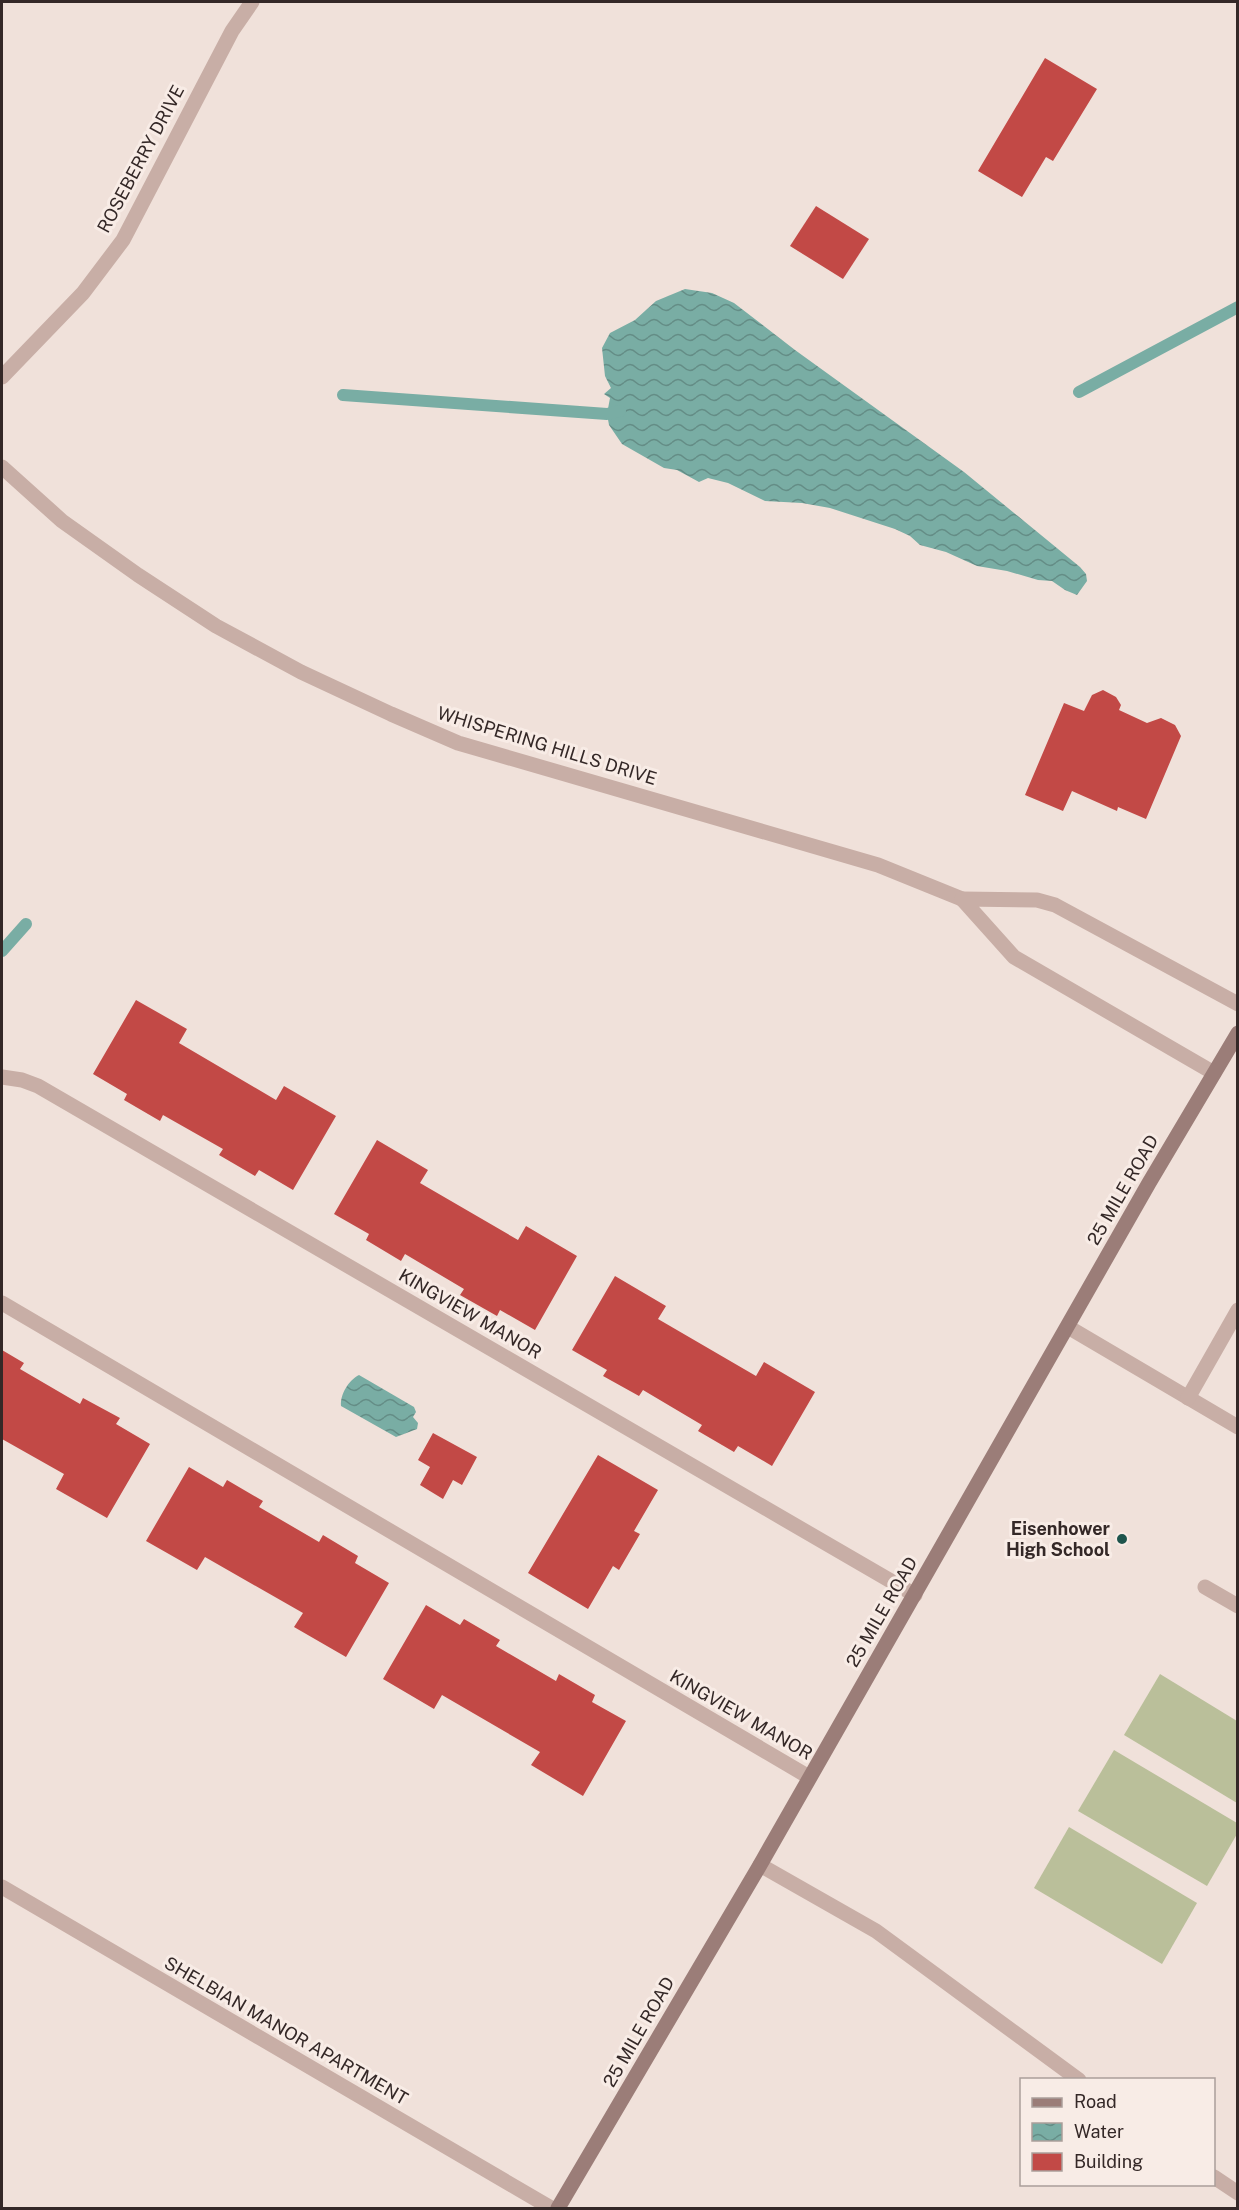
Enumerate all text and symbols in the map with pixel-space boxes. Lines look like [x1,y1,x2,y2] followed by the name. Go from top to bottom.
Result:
[93,81,188,236] street label: ROSEBERRY DRIVE
[435,702,660,789] street label: WHISPERING HILLS DRIVE
[1083,1131,1163,1248] street label: 25 MILE ROAD
[395,1264,545,1363] street label: KINGVIEW MANOR
[1006,1518,1111,1560] place label: Eisenhower High School
[1115,1532,1129,1546] marker: Eisenhower High School
[842,1553,922,1670] street label: 25 MILE ROAD
[666,1665,816,1764] street label: KINGVIEW MANOR
[161,1952,412,2109] street label: SHELBIAN MANOR APARTMENT
[599,1973,679,2090] street label: 25 MILE ROAD
[1020,2078,1215,2186] legend
[1074,2091,1117,2112] text: Road
[1074,2121,1124,2142] text: Water
[1074,2151,1143,2172] text: Building

